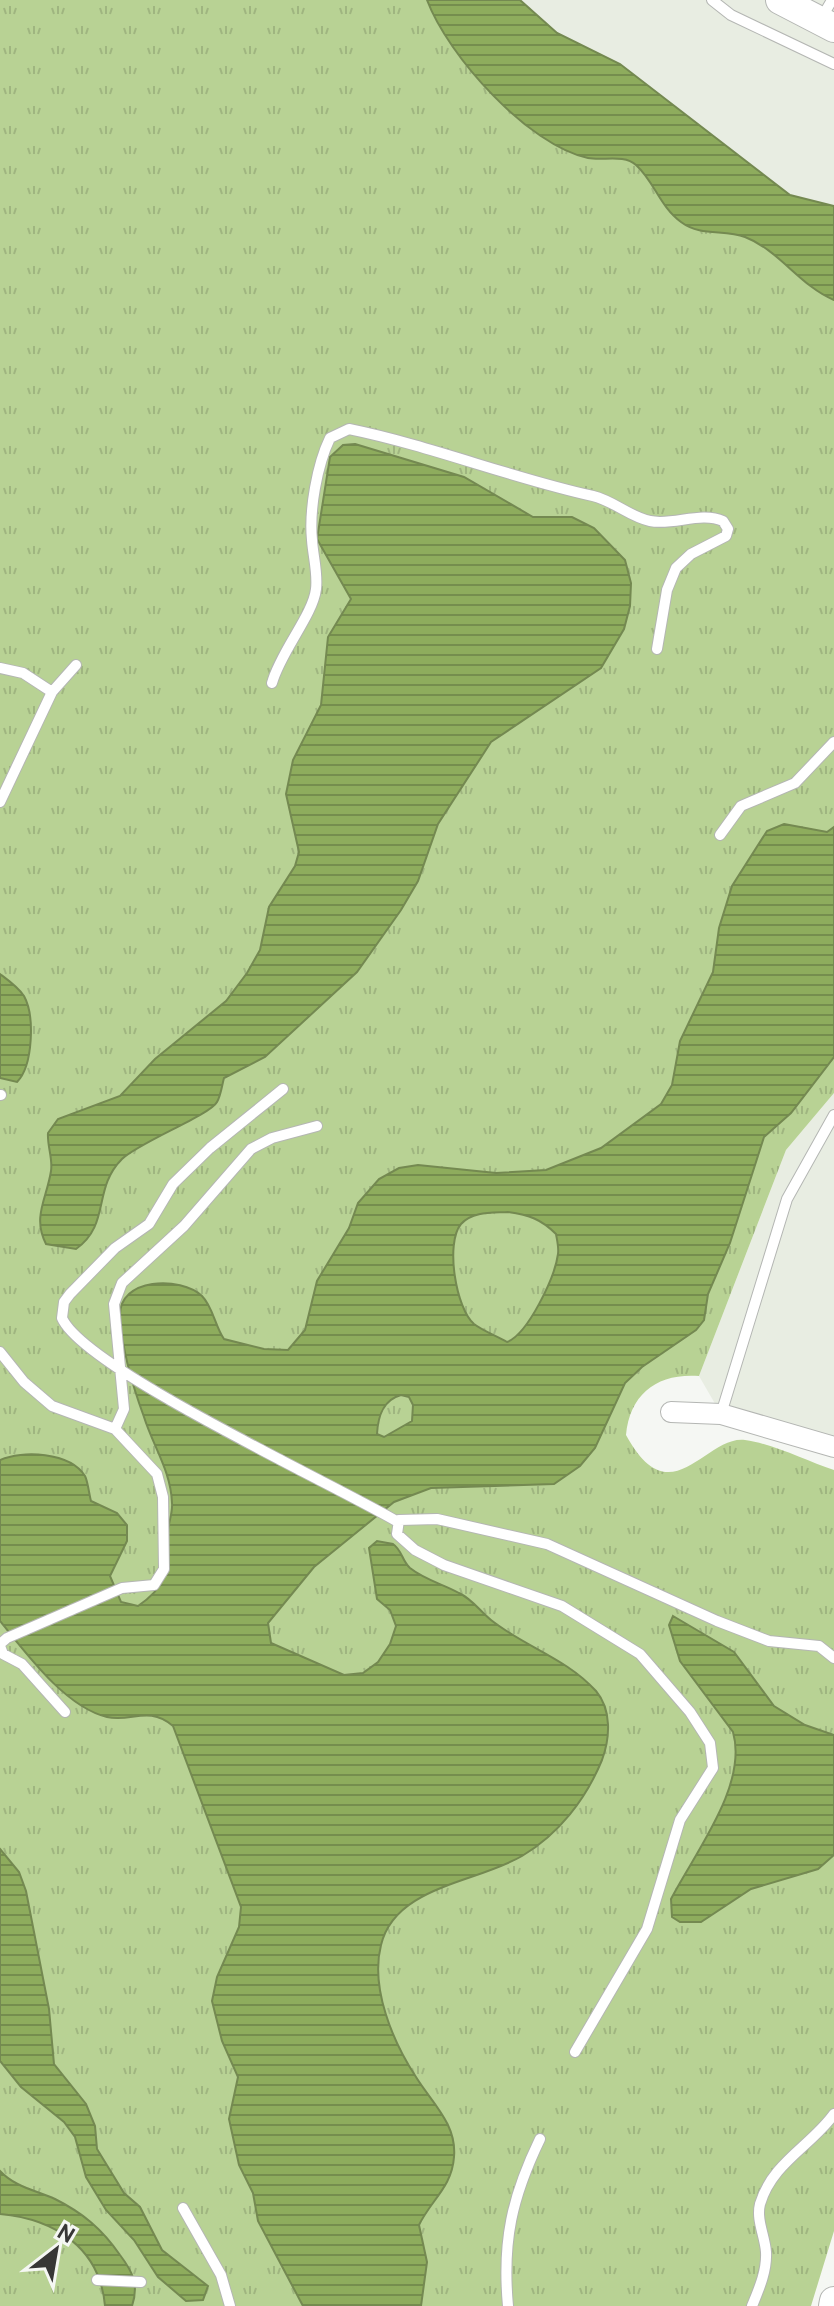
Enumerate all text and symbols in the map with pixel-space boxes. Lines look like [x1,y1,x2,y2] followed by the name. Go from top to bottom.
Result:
[16,2210,96,2290] north arrow
[51,2219,79,2251] text: N

